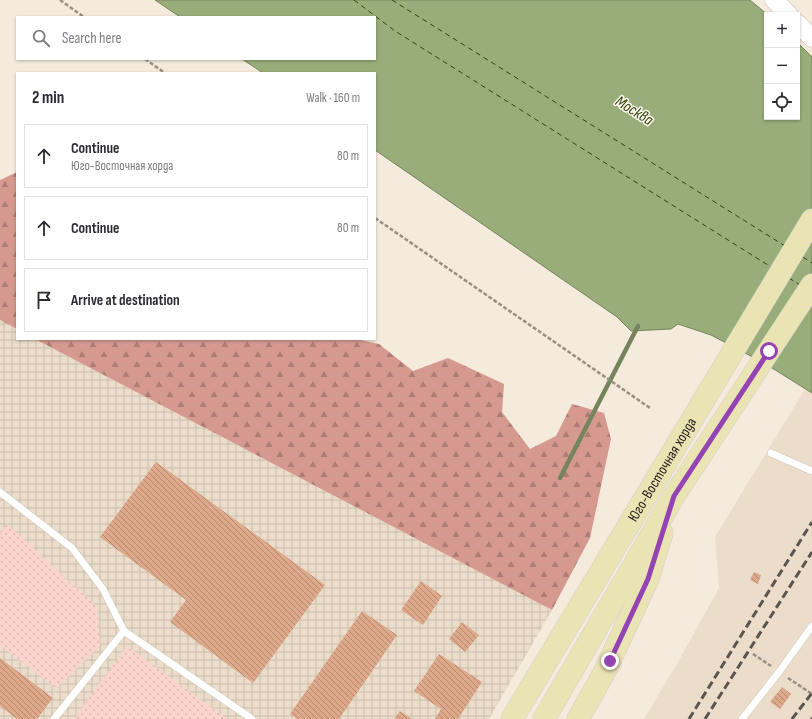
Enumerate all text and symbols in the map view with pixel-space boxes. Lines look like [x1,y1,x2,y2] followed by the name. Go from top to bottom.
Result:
[764,12,800,120] map controls
[764,12,800,48] button: +
[16,16,376,60] search box
[30,27,52,49] icon: search
[62,29,122,48] text: Search here
[764,48,800,84] button: −
[764,84,800,120] button: locate
[32,88,64,108] text: 2 min
[306,90,360,106] text: Walk · 160 m
[612,92,657,130] water label: Москва
[71,139,120,158] text: Continue
[33,145,55,167] icon: ahead
[337,148,359,164] text: 80 m
[71,158,173,174] text: Юго-Восточная хорда
[33,217,55,239] icon: ahead
[71,219,120,238] text: Continue
[337,220,359,236] text: 80 m
[33,289,55,311] icon: arrive
[71,291,180,310] text: Arrive at destination
[760,342,778,360] route start
[623,414,701,525] street label: Юго-Восточная хорда
[601,652,619,670] route end

